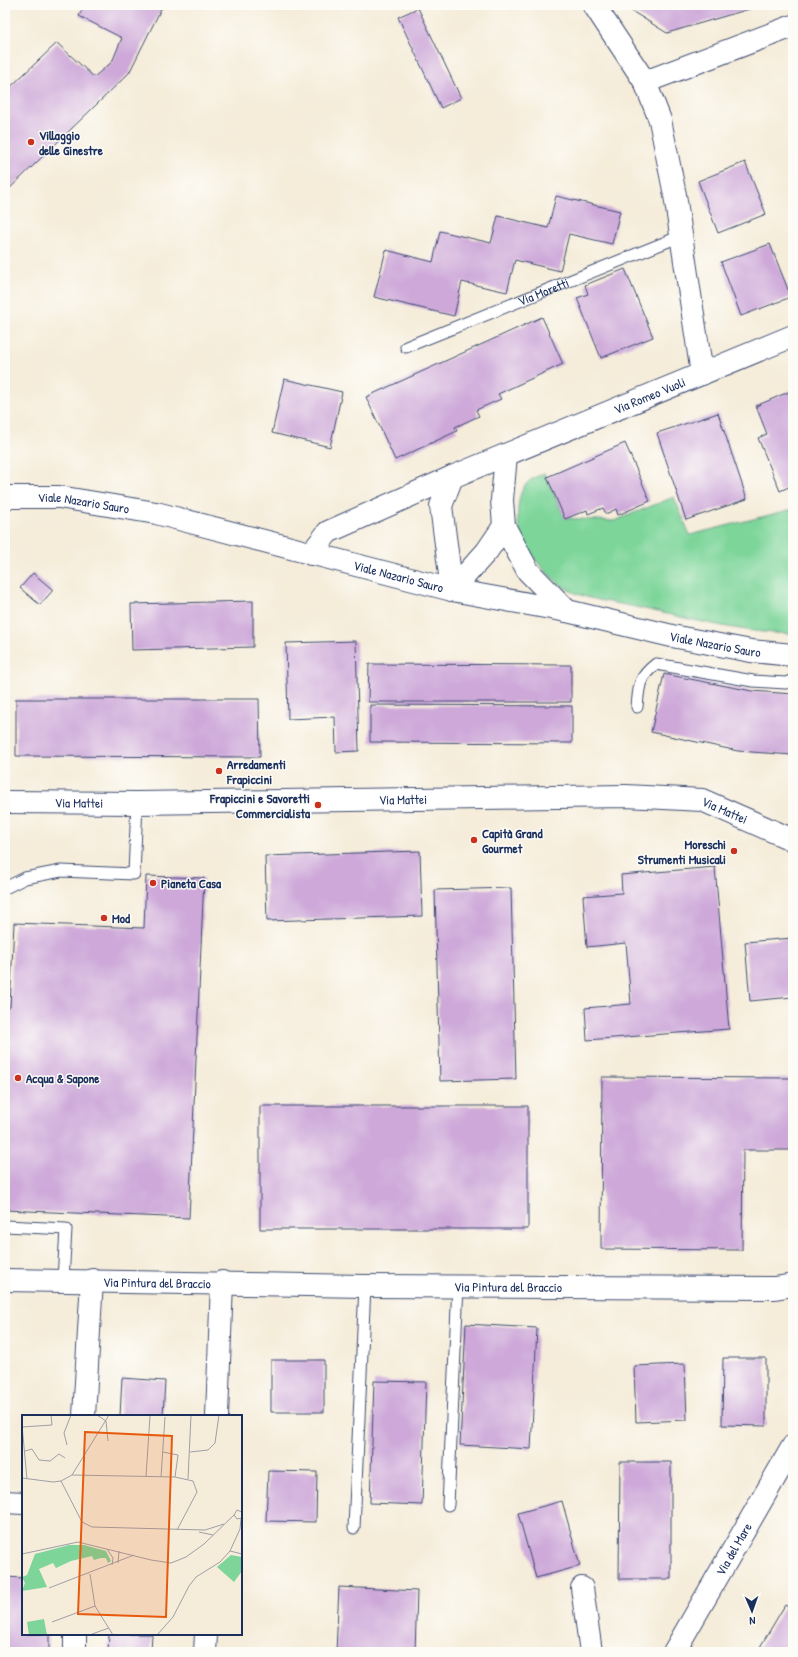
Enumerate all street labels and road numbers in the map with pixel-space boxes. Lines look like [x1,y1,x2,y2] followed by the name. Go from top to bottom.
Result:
[515,273,571,310] street label: Via Moretti
[611,373,688,418] street label: Via Romeo Vuoli
[38,488,131,517] street label: Viale Nazario Sauro
[352,556,446,596] street label: Viale Nazario Sauro
[668,627,762,661] street label: Viale Nazario Sauro
[379,790,427,809] street label: Via Mattei
[699,792,750,828] street label: Via Mattei
[55,793,103,812] street label: Via Mattei
[103,1273,211,1292] street label: Via Pintura del Braccio
[454,1277,562,1296] street label: Via Pintura del Braccio
[711,1519,756,1579] street label: Via del Mare

